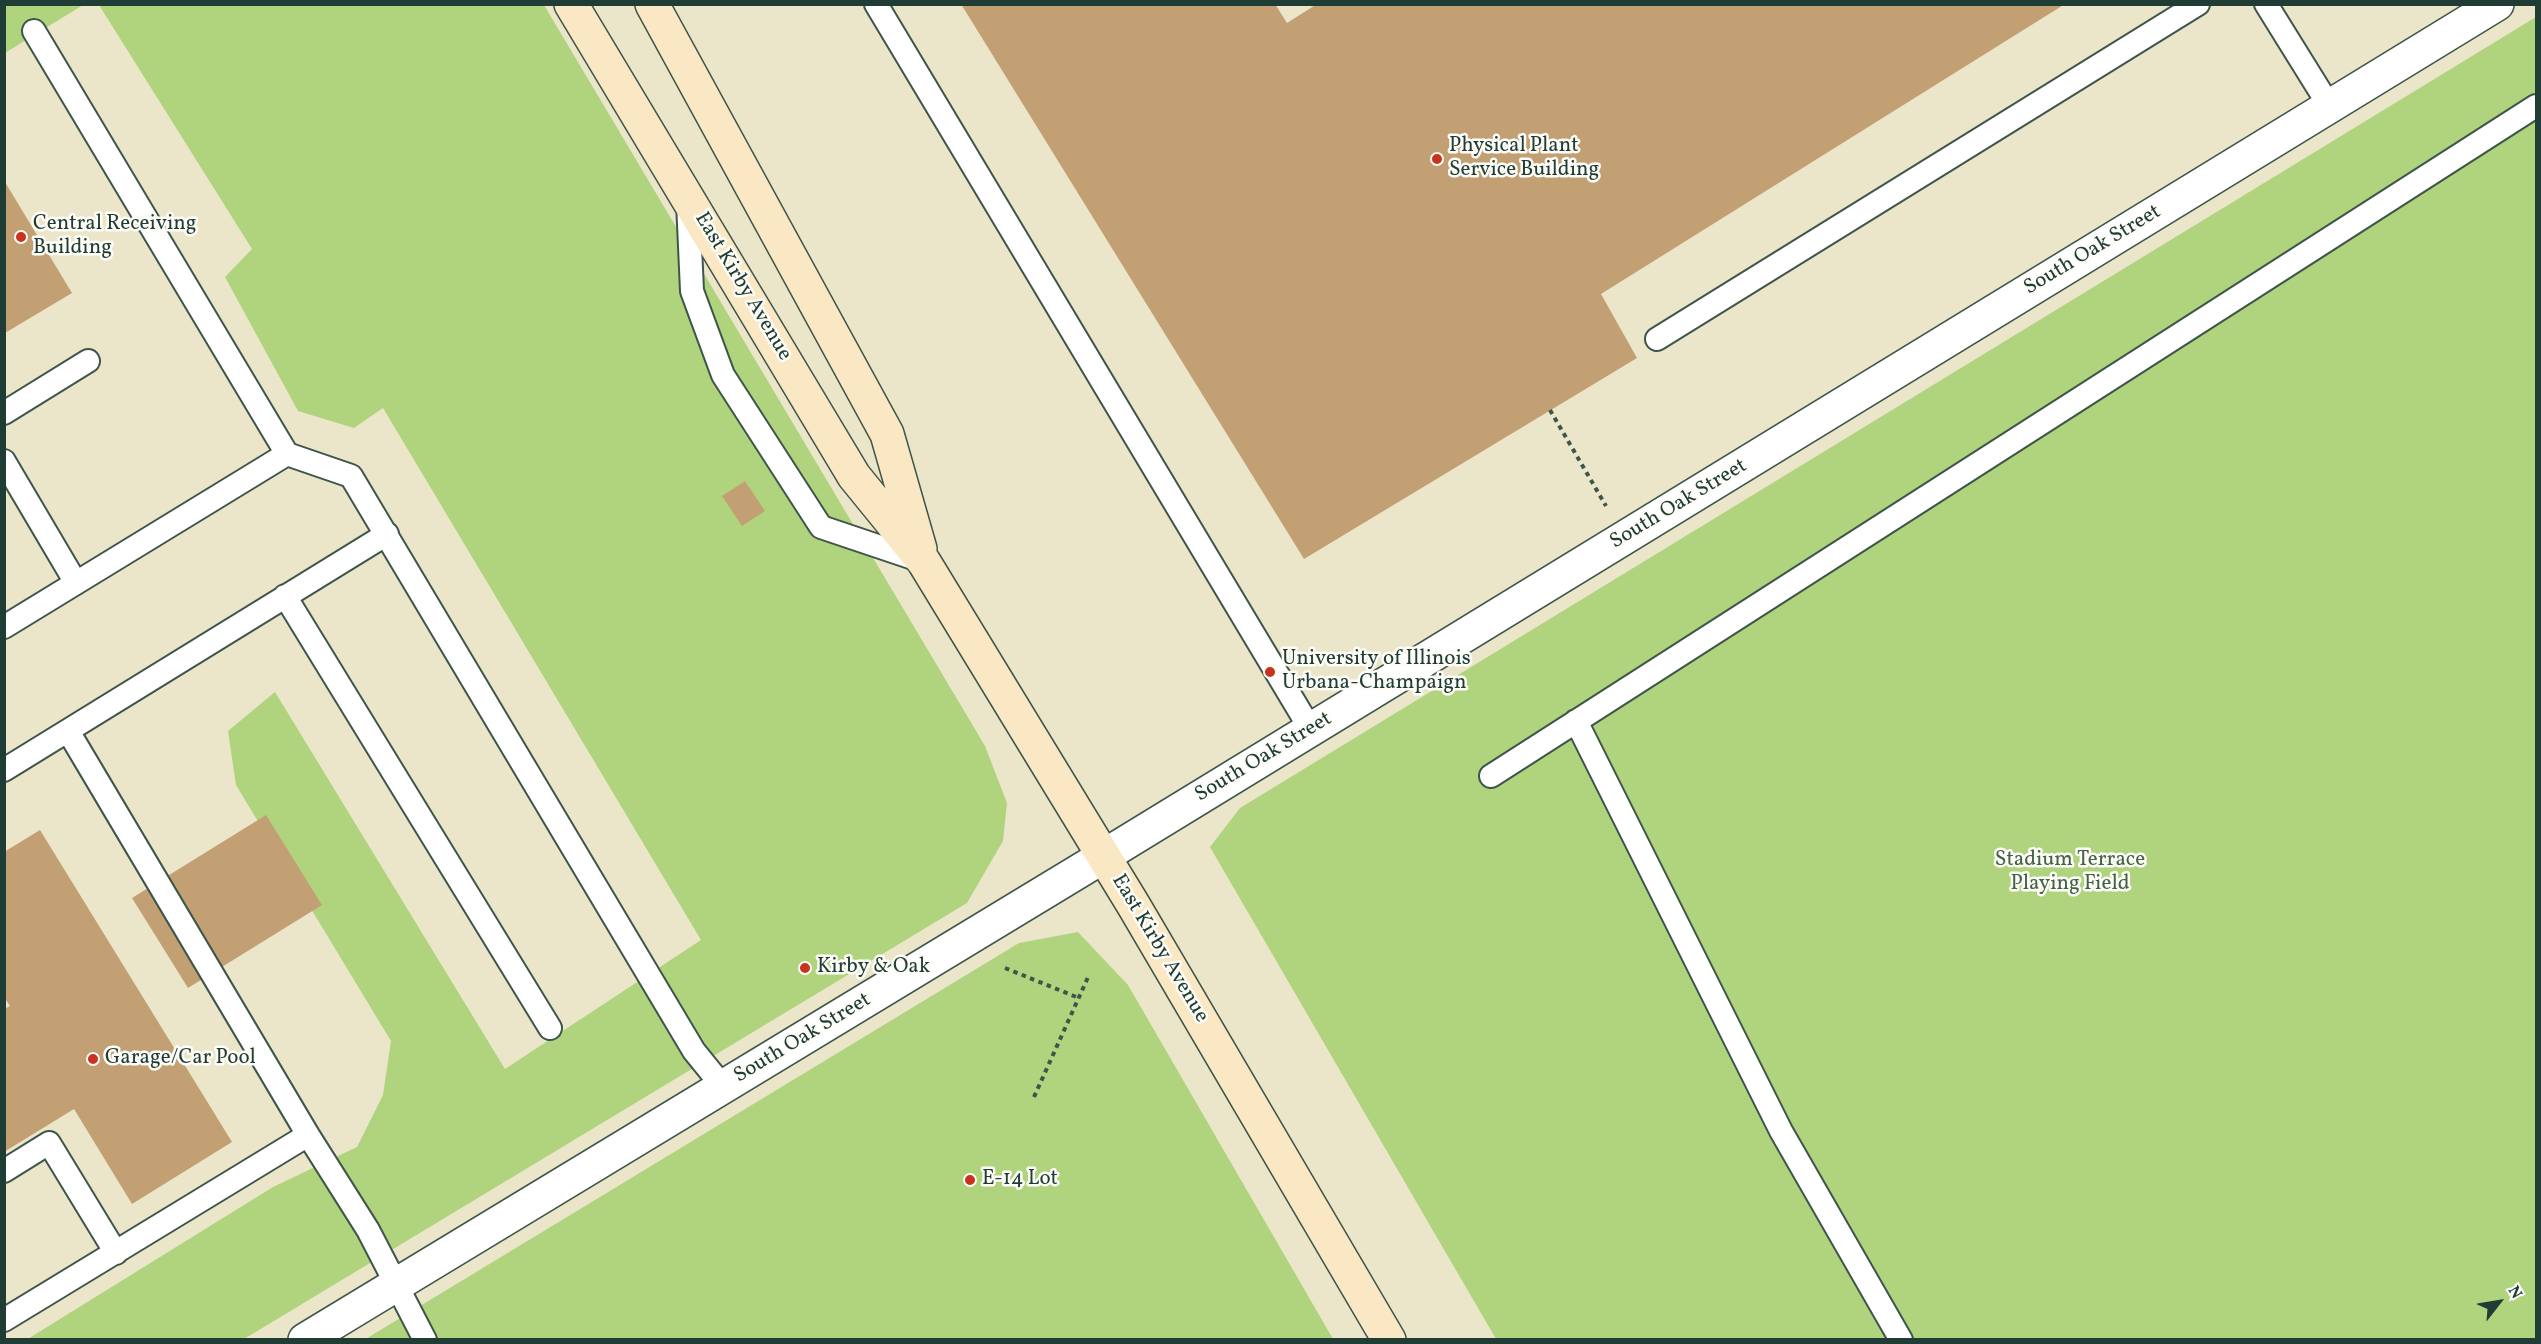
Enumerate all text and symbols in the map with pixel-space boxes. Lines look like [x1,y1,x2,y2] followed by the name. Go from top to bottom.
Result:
[1449,134,1599,184] place label: Physical Plant Service Building
[1430,152,1444,166] marker: Physical Plant Service Building
[2020,200,2166,302] street label: South Oak Street
[688,208,796,366] street label: East Kirby Avenue
[33,212,197,262] place label: Central Receiving Building
[14,230,28,244] marker: Central Receiving Building
[1606,454,1752,556] street label: South Oak Street
[1282,647,1471,697] place label: University of Illinois Urbana-Champaign
[1263,665,1277,679] marker: University of Illinois Urbana-Champaign
[1191,707,1337,809] street label: South Oak Street
[1995,848,2145,898] park label: Stadium Terrace Playing Field
[1105,870,1213,1028] street label: East Kirby Avenue
[817,955,930,981] place label: Kirby & Oak
[798,961,812,975] marker: Kirby & Oak
[730,988,876,1090] street label: South Oak Street
[105,1046,256,1072] place label: Garage/Car Pool
[86,1052,100,1066] marker: Garage/Car Pool
[982,1167,1058,1193] place label: E-14 Lot
[963,1173,977,1187] marker: E-14 Lot
[2469,1272,2529,1332] north arrow
[2502,1282,2527,1303] text: N

